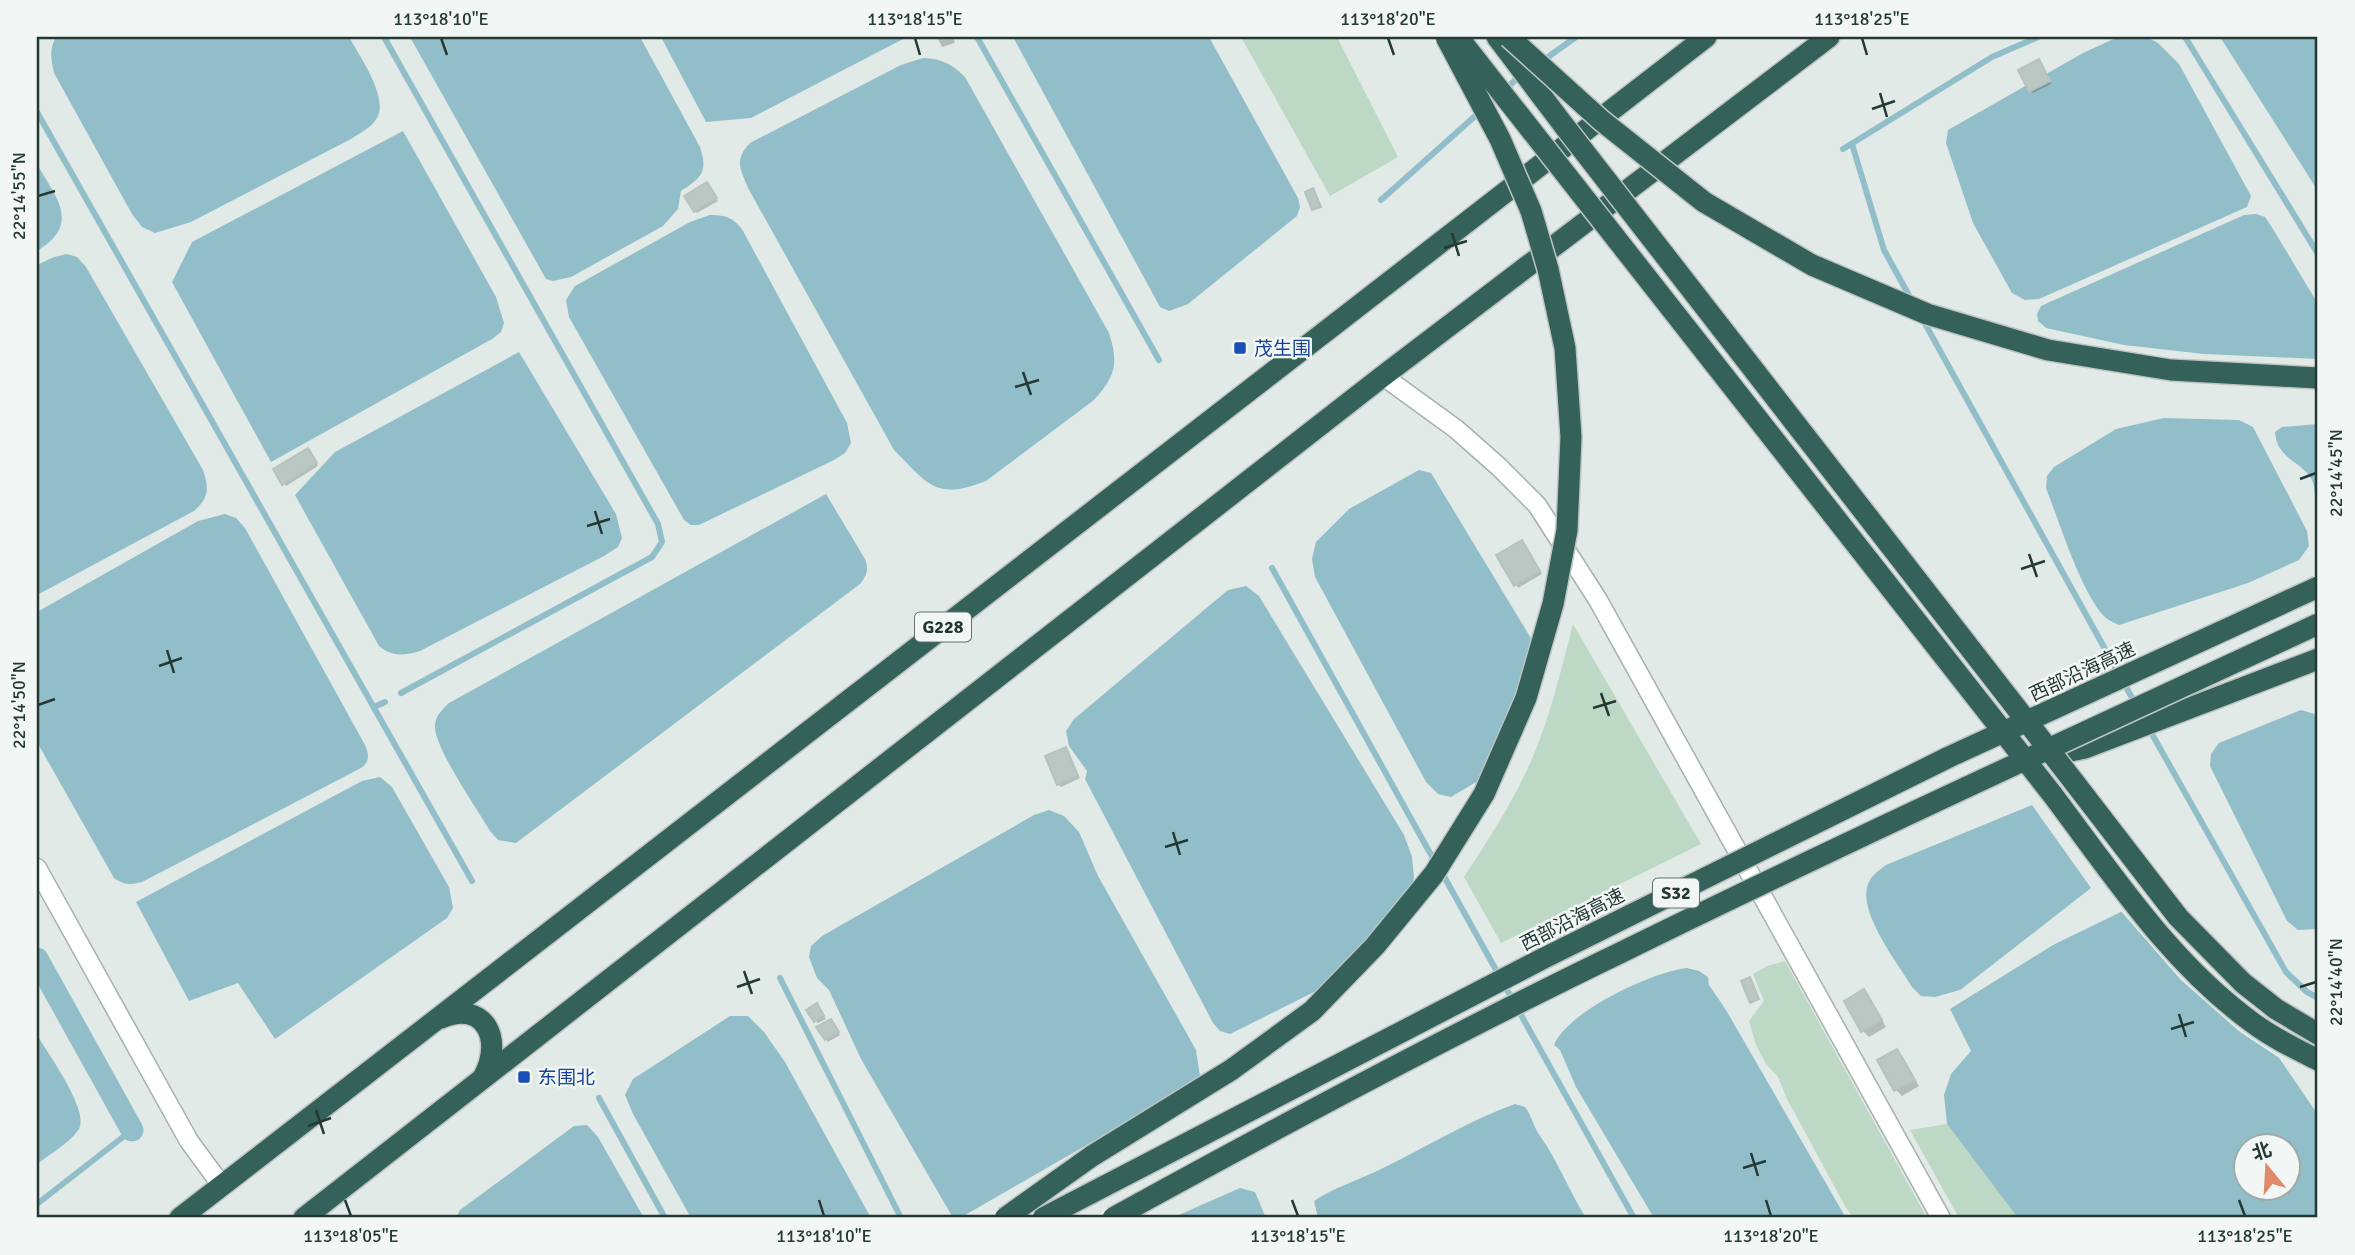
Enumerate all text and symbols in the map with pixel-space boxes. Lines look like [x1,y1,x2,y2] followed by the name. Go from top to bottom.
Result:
[393,8,489,30] text: 113°18'10"E
[867,8,963,30] text: 113°18'15"E
[1340,8,1436,30] text: 113°18'20"E
[1814,8,1910,30] text: 113°18'25"E
[8,152,30,240] text: 22°14'55"N
[1254,337,1311,361] place label: 茂生围
[1232,340,1248,356] marker: 茂生围
[2325,429,2347,517] text: 22°14'45"N
[915,612,971,642] road number: G228
[2026,637,2139,707] street label: 西部沿海高速
[8,661,30,749] text: 22°14'50"N
[1653,878,1699,908] road number: S32
[1516,883,1629,956] street label: 西部沿海高速
[2325,938,2347,1026] text: 22°14'40"N
[538,1066,595,1090] place label: 东围北
[516,1069,532,1085] marker: 东围北
[2232,1132,2302,1202] north arrow
[2249,1137,2275,1166] text: 北
[303,1225,399,1247] text: 113°18'05"E
[776,1225,872,1247] text: 113°18'10"E
[1250,1225,1346,1247] text: 113°18'15"E
[1723,1225,1819,1247] text: 113°18'20"E
[2197,1225,2293,1247] text: 113°18'25"E

